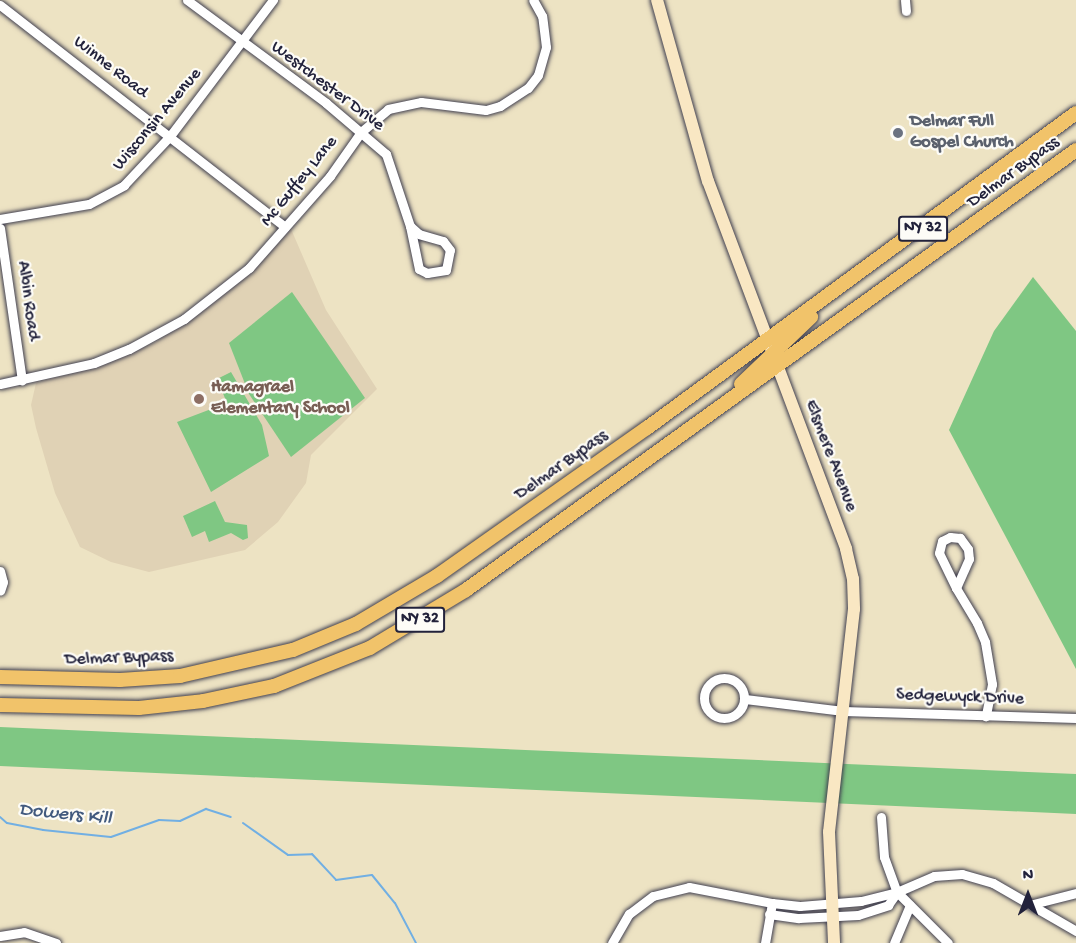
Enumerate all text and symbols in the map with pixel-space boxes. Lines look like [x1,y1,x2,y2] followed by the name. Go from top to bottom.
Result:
[68,32,152,104] street label: Winne Road
[266,37,388,137] street label: Westchester Drive
[109,64,207,176] street label: Wisconsin Avenue
[910,112,1014,154] place label: Delmar Full Gospel Church
[891,126,905,140] marker: Delmar Full Gospel Church
[257,132,343,232] street label: Mc Guffey Lane
[964,132,1064,214] street label: Delmar Bypass
[898,216,948,242] road number: NY 32
[11,260,43,342] street label: Albin Road
[211,378,350,420] place label: Hamagrael Elementary School
[192,392,206,406] marker: Hamagrael Elementary School
[799,397,861,515] street label: Elsmere Avenue
[511,426,613,506] street label: Delmar Bypass
[394,607,446,633] road number: NY 32
[64,646,174,672] street label: Delmar Bypass
[896,685,1024,711] street label: Sedgewyck Drive
[18,798,112,832] water label: Dowers Kill
[998,865,1058,925] north arrow
[1023,867,1033,886] text: N

